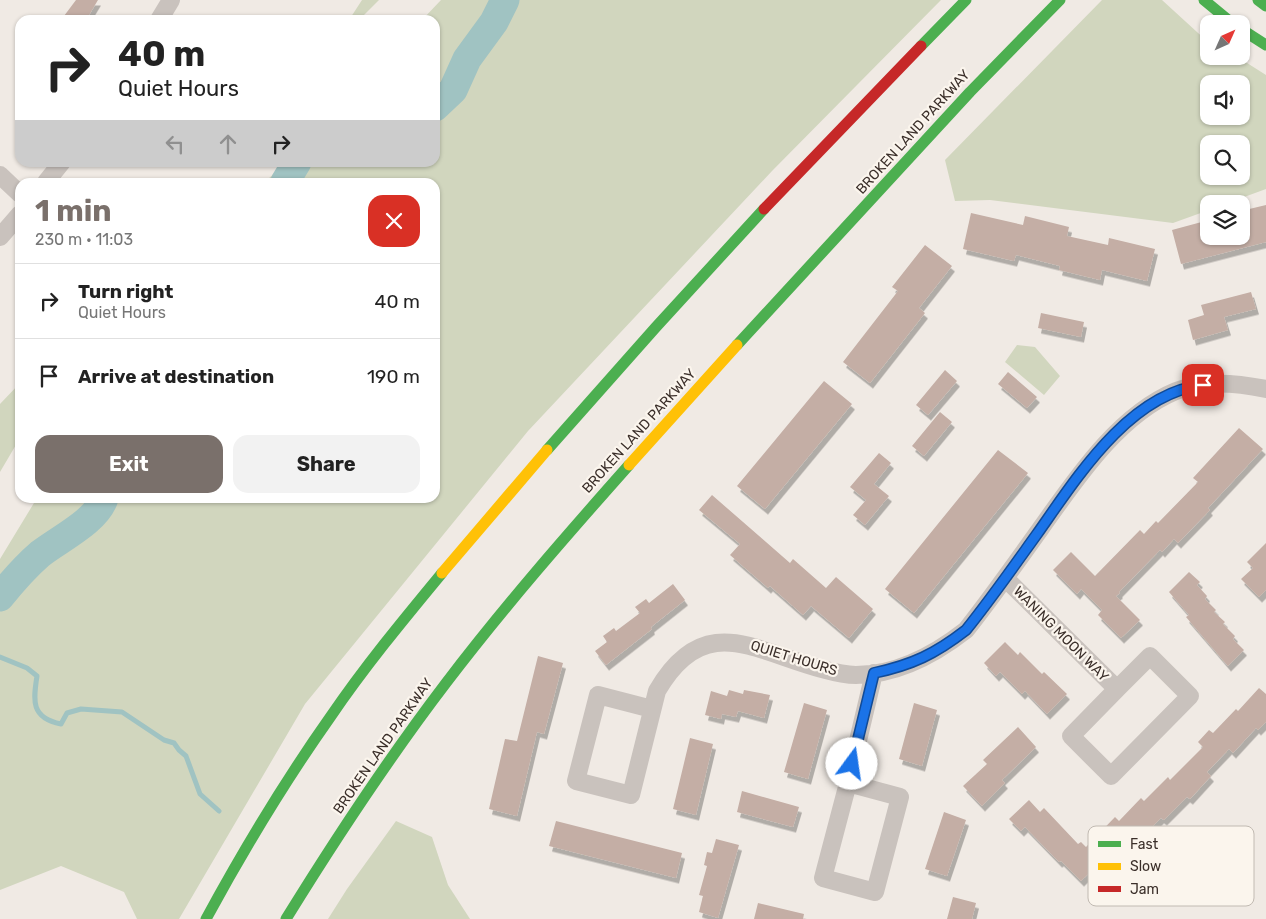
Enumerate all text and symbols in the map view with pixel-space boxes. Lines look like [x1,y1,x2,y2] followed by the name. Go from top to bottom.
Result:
[1200,15,1250,65] north arrow
[1200,15,1250,245] map controls
[118,33,205,75] text: 40 m
[35,35,100,100] icon: right
[853,66,973,198] street label: BROKEN LAND PARKWAY
[118,75,239,102] text: Quiet Hours
[1200,75,1250,125] button: sound
[161,130,189,158] icon: left
[214,130,242,158] icon: ahead
[267,130,295,158] icon: right
[1200,135,1250,185] button: search
[35,193,112,229] text: 1 min
[368,195,420,247] button: close
[1200,195,1250,245] button: layers
[35,230,133,249] text: 230 m · 11:03
[78,280,173,303] text: Turn right
[35,287,63,315] icon: right
[375,290,420,313] text: 40 m
[78,303,166,322] text: Quiet Hours
[35,362,63,390] icon: arrive
[1182,364,1224,406] pin
[78,365,274,388] text: Arrive at destination
[367,365,420,388] text: 190 m
[579,365,699,497] street label: BROKEN LAND PARKWAY
[1189,371,1217,399] icon: arrive
[35,435,223,493] button: Exit
[233,435,420,493] button: Share
[1010,583,1112,685] street label: WANING MOON WAY
[749,637,840,679] street label: QUIET HOURS
[330,675,436,817] street label: BROKEN LAND PARKWAY
[825,737,877,789] position arrow
[1088,826,1254,906] legend
[1130,836,1159,853] text: Fast
[1130,858,1161,875] text: Slow
[1130,881,1159,898] text: Jam

